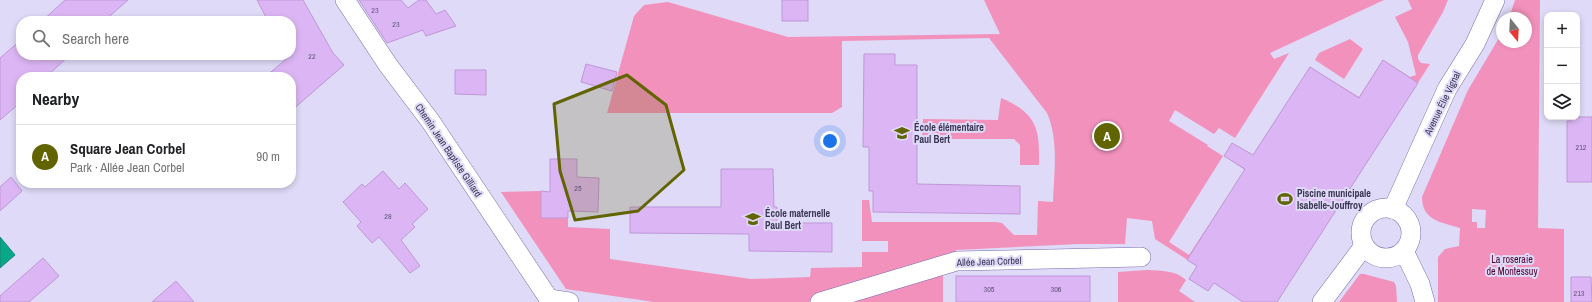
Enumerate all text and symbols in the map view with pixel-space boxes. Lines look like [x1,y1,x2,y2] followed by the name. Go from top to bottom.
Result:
[371,5,379,15] house number: 23
[1496,12,1532,48] north arrow
[1544,12,1580,120] map controls
[1544,12,1580,48] button: +
[16,16,296,60] search box
[392,19,400,29] house number: 23
[30,27,52,49] icon: search
[62,28,129,49] text: Search here
[1544,48,1580,84] button: −
[308,51,316,61] house number: 22
[1421,69,1464,138] street label: Avenue Élie Vignal
[1544,84,1580,120] button: layers
[32,87,79,110] text: Nearby
[412,101,485,199] street label: Chemin Jean Baptiste Gilliard
[914,121,984,146] place label: École élémentaire Paul Bert
[1094,121,1120,151] pin: A
[893,124,911,142] school or university icon: École élémentaire Paul Bert
[820,131,840,151] your location
[70,138,186,159] text: Square Jean Corbel
[1576,142,1587,152] house number: 212
[41,148,49,165] text: A
[256,148,280,165] text: 90 m
[70,159,184,176] text: Park · Allée Jean Corbel
[574,183,582,193] house number: 25
[1297,187,1371,212] place label: Piscine municipale Isabelle-Jouffroy
[1276,190,1294,208] sports icon: Piscine municipale Isabelle-Jouffroy
[765,207,831,232] place label: École maternelle Paul Bert
[744,210,762,228] school or university icon: École maternelle Paul Bert
[384,211,392,221] house number: 28
[1486,253,1538,278] park label: La roseraie de Montessuy
[955,254,1022,269] street label: Allée Jean Corbel
[984,284,995,294] house number: 305
[1051,284,1062,294] house number: 306
[1574,288,1585,298] house number: 213

